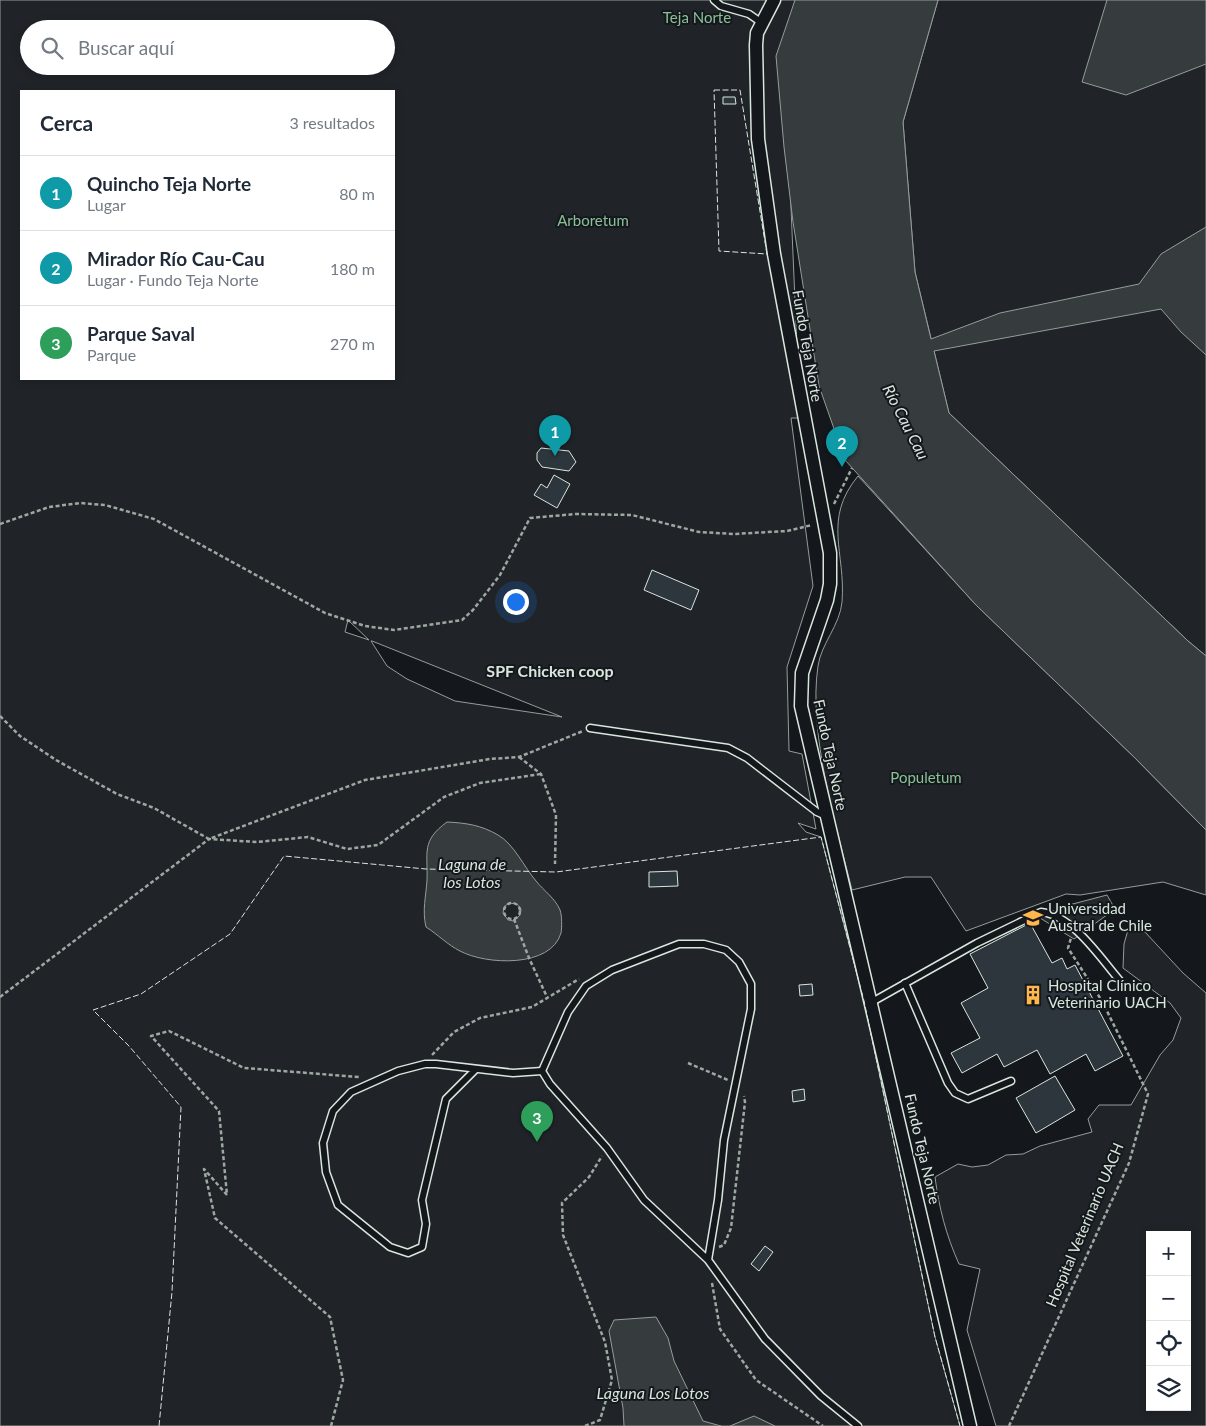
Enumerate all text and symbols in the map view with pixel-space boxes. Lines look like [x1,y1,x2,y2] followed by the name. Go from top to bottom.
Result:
[663,8,731,26] park label: Teja Norte
[20,20,395,75] search box
[38,34,66,62] icon: search
[78,36,174,59] text: Buscar aquí
[40,110,93,135] text: Cerca
[289,113,375,132] text: 3 resultados
[87,172,251,195] text: Quincho Teja Norte
[51,184,61,203] text: 1
[339,184,375,203] text: 80 m
[87,195,126,214] text: Lugar
[557,211,629,229] park label: Arboretum
[87,247,265,270] text: Mirador Río Cau-Cau
[51,259,61,278] text: 2
[330,259,375,278] text: 180 m
[87,270,259,289] text: Lugar · Fundo Teja Norte
[789,289,827,403] street label: Fundo Teja Norte
[87,322,195,345] text: Parque Saval
[51,334,61,353] text: 3
[330,334,375,353] text: 270 m
[87,345,136,364] text: Parque
[879,381,933,463] water label: Río Cau Cau
[539,415,571,456] pin: 1
[826,426,858,467] pin: 2
[503,589,529,615] your location
[486,661,614,680] district label: SPF Chicken coop
[810,698,852,812] street label: Fundo Teja Norte
[890,768,962,786] park label: Populetum
[438,854,506,891] water label: Laguna de los Lotos
[1048,899,1152,934] place label: Universidad Austral de Chile
[1022,907,1044,929] school or university icon: Universidad Austral de Chile
[1048,976,1167,1011] place label: Hospital Clínico Veterinario UACH
[1022,984,1044,1006] building icon: Hospital Clínico Veterinario UACH
[901,1092,944,1206] street label: Fundo Teja Norte
[521,1101,553,1142] pin: 3
[1041,1140,1127,1309] street label: Hospital Veterinario UACH
[1146,1231,1191,1411] map controls
[1146,1231,1191,1276] button: +
[1146,1276,1191,1321] button: −
[1146,1321,1191,1366] button: locate
[1146,1366,1191,1411] button: layers
[597,1383,710,1402] water label: Laguna Los Lotos

